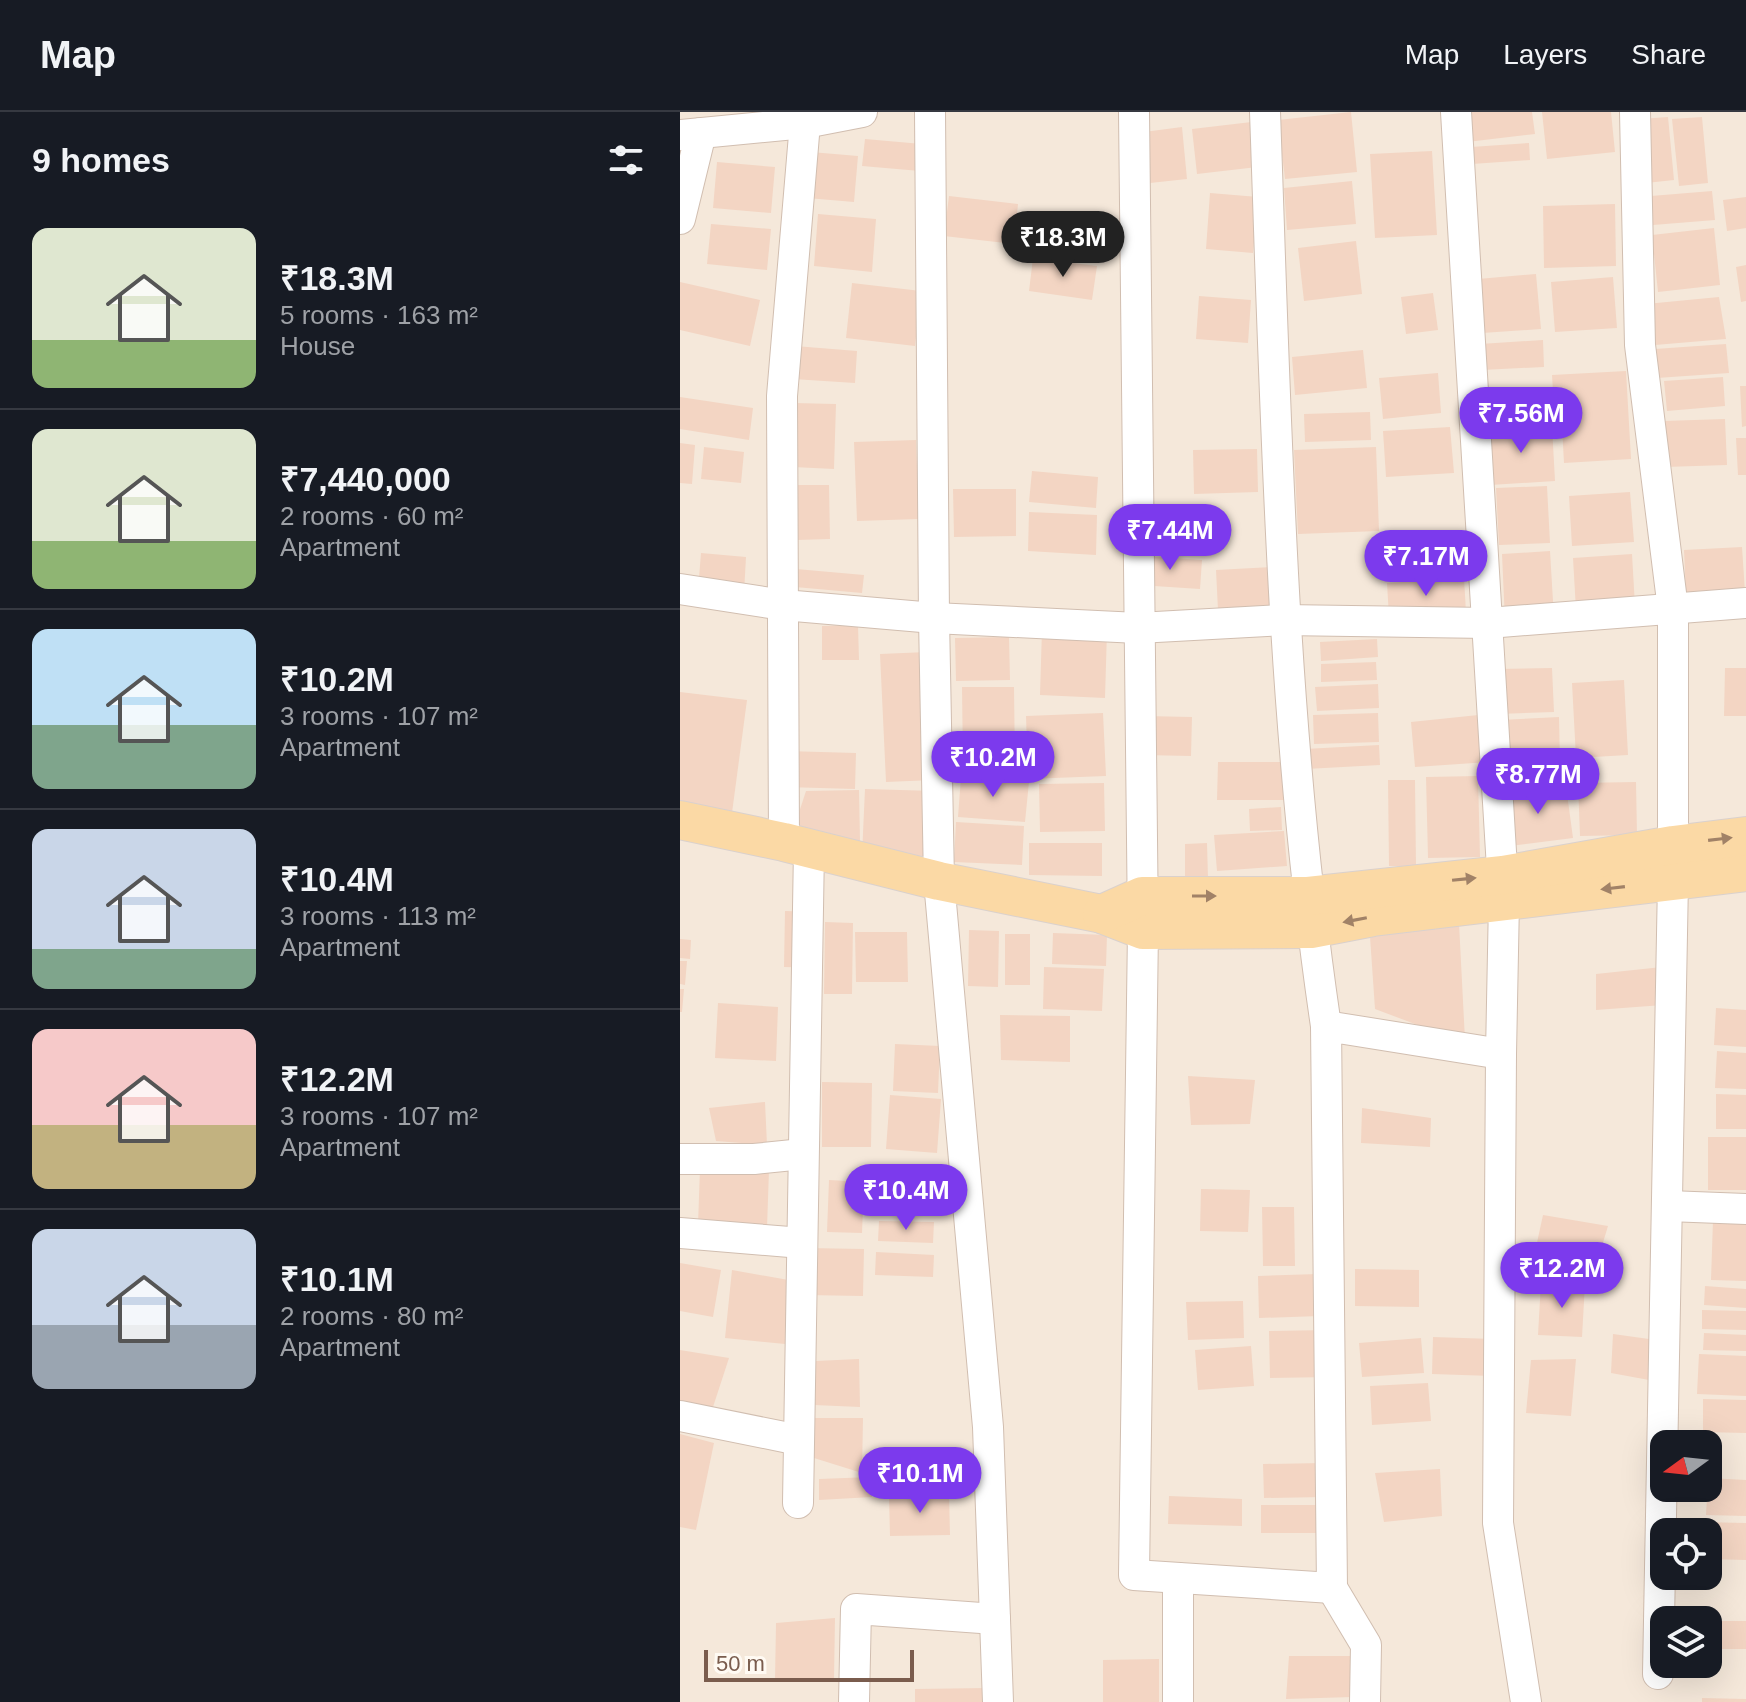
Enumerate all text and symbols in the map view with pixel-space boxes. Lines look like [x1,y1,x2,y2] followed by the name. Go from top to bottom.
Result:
[40,34,116,76] text: Map
[1405,39,1459,70] text: Map
[1503,39,1587,70] text: Layers
[1631,39,1706,70] text: Share
[604,138,648,182] icon: filters
[32,141,170,179] text: 9 homes
[998,211,1128,279] pin: ₹18.3M
[1019,222,1107,252] text: ₹18.3M
[280,259,394,297] text: ₹18.3M
[96,260,192,356] icon: home
[280,300,478,330] text: 5 rooms · 163 m²
[280,331,355,361] text: House
[1456,387,1586,455] pin: ₹7.56M
[1477,398,1565,428] text: ₹7.56M
[280,460,451,498] text: ₹7,440,000
[96,461,192,557] icon: home
[280,501,464,531] text: 2 rooms · 60 m²
[1105,504,1235,572] pin: ₹7.44M
[1126,515,1214,545] text: ₹7.44M
[1361,530,1491,598] pin: ₹7.17M
[280,532,400,562] text: Apartment
[1382,541,1470,571] text: ₹7.17M
[280,660,394,698] text: ₹10.2M
[96,661,192,757] icon: home
[280,701,478,731] text: 3 rooms · 107 m²
[928,731,1058,799] pin: ₹10.2M
[280,732,400,762] text: Apartment
[949,742,1037,772] text: ₹10.2M
[1473,748,1603,816] pin: ₹8.77M
[1494,759,1582,789] text: ₹8.77M
[1708,832,1733,845] one-way arrow
[280,860,394,898] text: ₹10.4M
[96,861,192,957] icon: home
[1451,873,1476,886] one-way arrow
[1600,882,1625,895] one-way arrow
[1192,890,1217,902] one-way arrow
[280,901,476,931] text: 3 rooms · 113 m²
[1342,915,1367,927] one-way arrow
[280,932,400,962] text: Apartment
[280,1060,394,1098] text: ₹12.2M
[96,1061,192,1157] icon: home
[280,1101,478,1131] text: 3 rooms · 107 m²
[280,1132,400,1162] text: Apartment
[841,1164,971,1232] pin: ₹10.4M
[862,1175,950,1205] text: ₹10.4M
[1497,1242,1627,1310] pin: ₹12.2M
[1518,1253,1606,1283] text: ₹12.2M
[280,1260,394,1298] text: ₹10.1M
[96,1261,192,1357] icon: home
[280,1301,464,1331] text: 2 rooms · 80 m²
[280,1332,400,1362] text: Apartment
[1650,1430,1722,1502] north arrow
[1650,1430,1722,1678] map controls
[855,1447,985,1515] pin: ₹10.1M
[876,1458,964,1488] text: ₹10.1M
[1650,1518,1722,1590] button: locate
[1650,1606,1722,1678] button: layers
[704,1646,914,1682] scale bar
[716,1651,765,1676] text: 50 m

